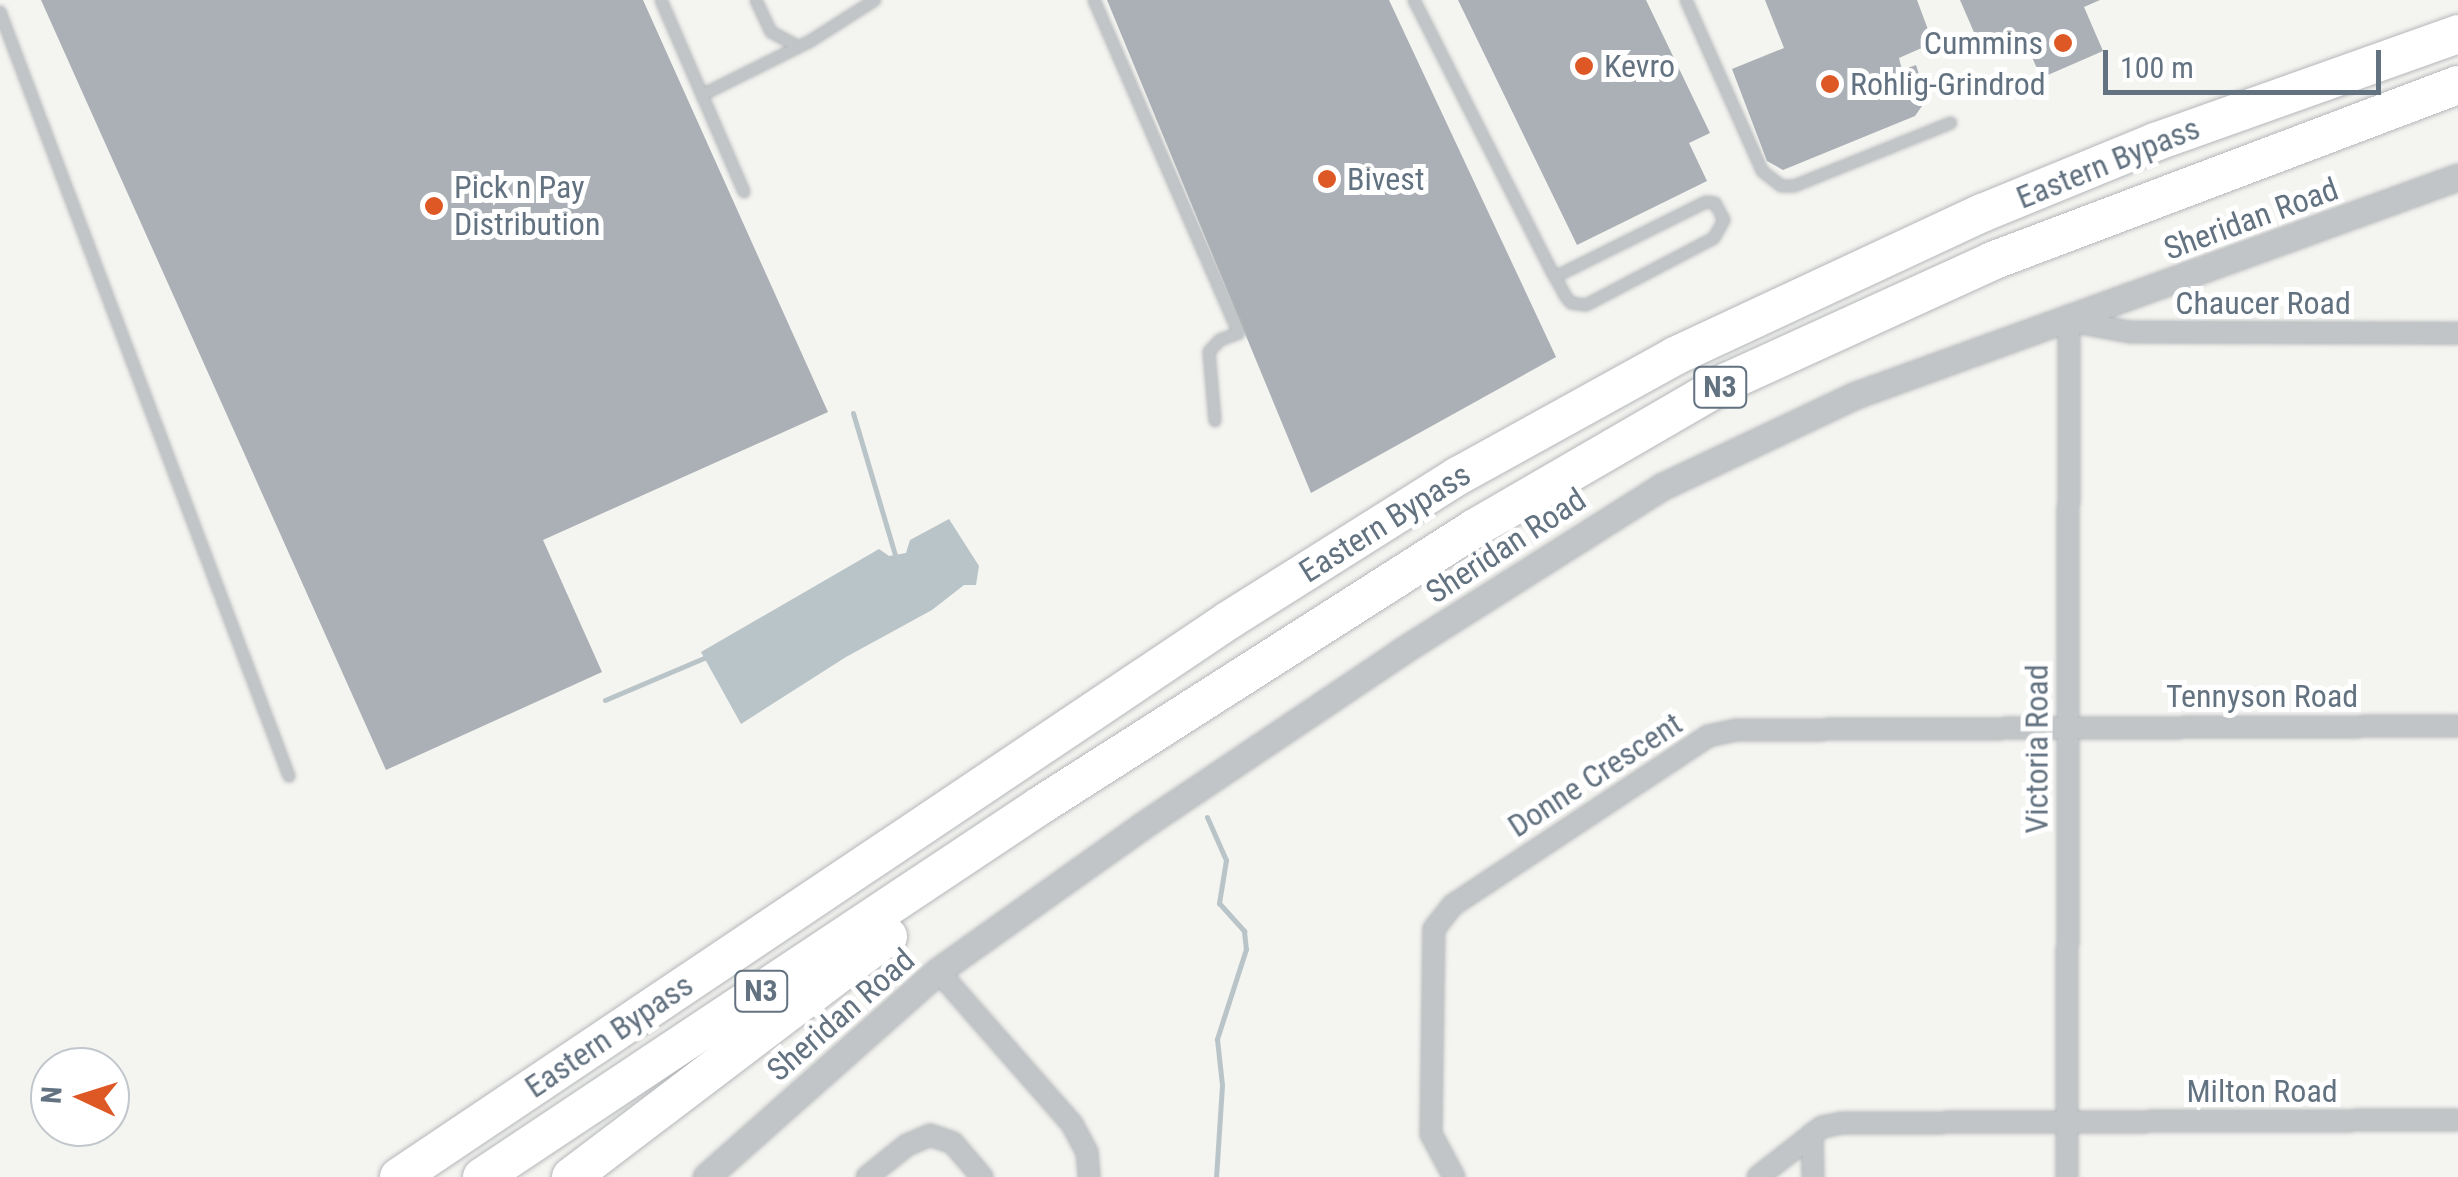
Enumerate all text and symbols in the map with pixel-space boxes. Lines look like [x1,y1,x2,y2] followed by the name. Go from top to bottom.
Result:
[1924,24,2043,62] place label: Cummins
[2108,30,2386,92] scale bar
[2052,32,2074,54] marker: Cummins
[1604,47,1675,85] place label: Kevro
[2120,50,2194,85] text: 100 m
[1573,55,1595,77] marker: Kevro
[1850,65,2046,103] place label: Rohlig-Grindrod
[1819,73,1841,95] marker: Rohlig-Grindrod
[2011,109,2205,217] street label: Eastern Bypass
[1347,160,1424,198] place label: Bivest
[1316,168,1338,190] marker: Bivest
[454,169,600,244] place label: Pick n Pay Distribution
[2159,170,2343,268] street label: Sheridan Road
[423,195,445,217] marker: Pick n Pay Distribution
[2175,284,2351,322] street label: Chaucer Road
[1692,362,1748,412] road number: N3
[1293,455,1477,591] street label: Eastern Bypass
[1419,480,1593,612] street label: Sheridan Road
[2018,664,2056,834] street label: Victoria Road
[2166,677,2358,715] street label: Tennyson Road
[1501,705,1689,845] street label: Donne Crescent
[760,941,922,1089] street label: Sheridan Road
[518,966,700,1106] street label: Eastern Bypass
[734,966,788,1016] road number: N3
[30,1047,130,1147] north arrow
[2186,1072,2338,1110] street label: Milton Road
[35,1085,69,1105] text: N

